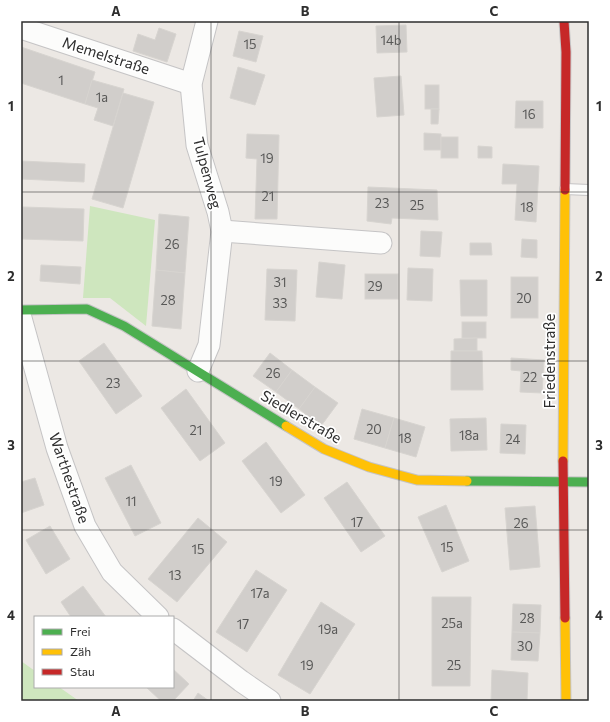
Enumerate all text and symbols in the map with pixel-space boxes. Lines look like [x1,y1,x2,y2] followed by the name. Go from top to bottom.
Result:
[111,3,121,19] text: A
[301,3,310,19] text: B
[490,3,499,19] text: C
[60,32,152,78] street label: Memelstraße
[380,32,402,48] house number: 14b
[243,36,257,52] house number: 15
[58,72,64,88] house number: 1
[96,89,108,105] house number: 1a
[8,98,14,114] text: 1
[596,98,602,114] text: 1
[522,106,536,122] house number: 16
[190,135,226,211] street label: Tulpenweg
[260,150,274,166] house number: 19
[262,188,274,204] house number: 21
[375,195,389,211] house number: 23
[410,197,424,213] house number: 25
[520,199,534,215] house number: 18
[164,236,180,252] house number: 26
[7,268,15,284] text: 2
[595,268,603,284] text: 2
[274,274,286,290] house number: 31
[367,278,383,294] house number: 29
[516,290,532,306] house number: 20
[160,292,176,308] house number: 28
[273,295,287,311] house number: 33
[540,313,558,408] street label: Friedenstraße
[265,365,281,381] house number: 26
[523,369,537,385] house number: 22
[106,375,120,391] house number: 23
[258,386,345,447] street label: Siedlerstraße
[366,421,382,437] house number: 20
[190,422,202,438] house number: 21
[459,427,479,443] house number: 18a
[46,430,94,525] street label: Warthestraße
[398,430,412,446] house number: 18
[506,431,521,447] house number: 24
[7,437,15,453] text: 3
[595,437,603,453] text: 3
[269,473,283,489] house number: 19
[125,493,137,509] house number: 11
[351,514,363,530] house number: 17
[513,515,529,531] house number: 26
[440,539,454,555] house number: 15
[191,541,205,557] house number: 15
[169,567,181,583] house number: 13
[251,585,270,601] house number: 17a
[7,607,15,623] text: 4
[595,607,603,623] text: 4
[519,610,535,626] house number: 28
[441,615,463,631] house number: 25a
[34,616,174,688] legend
[237,616,249,632] house number: 17
[318,621,338,637] house number: 19a
[70,624,91,638] text: Frei
[517,638,533,654] house number: 30
[70,644,91,658] text: Zäh
[300,657,314,673] house number: 19
[447,657,461,673] house number: 25
[70,664,95,678] text: Stau
[111,703,121,719] text: A
[301,703,310,719] text: B
[490,703,499,719] text: C

